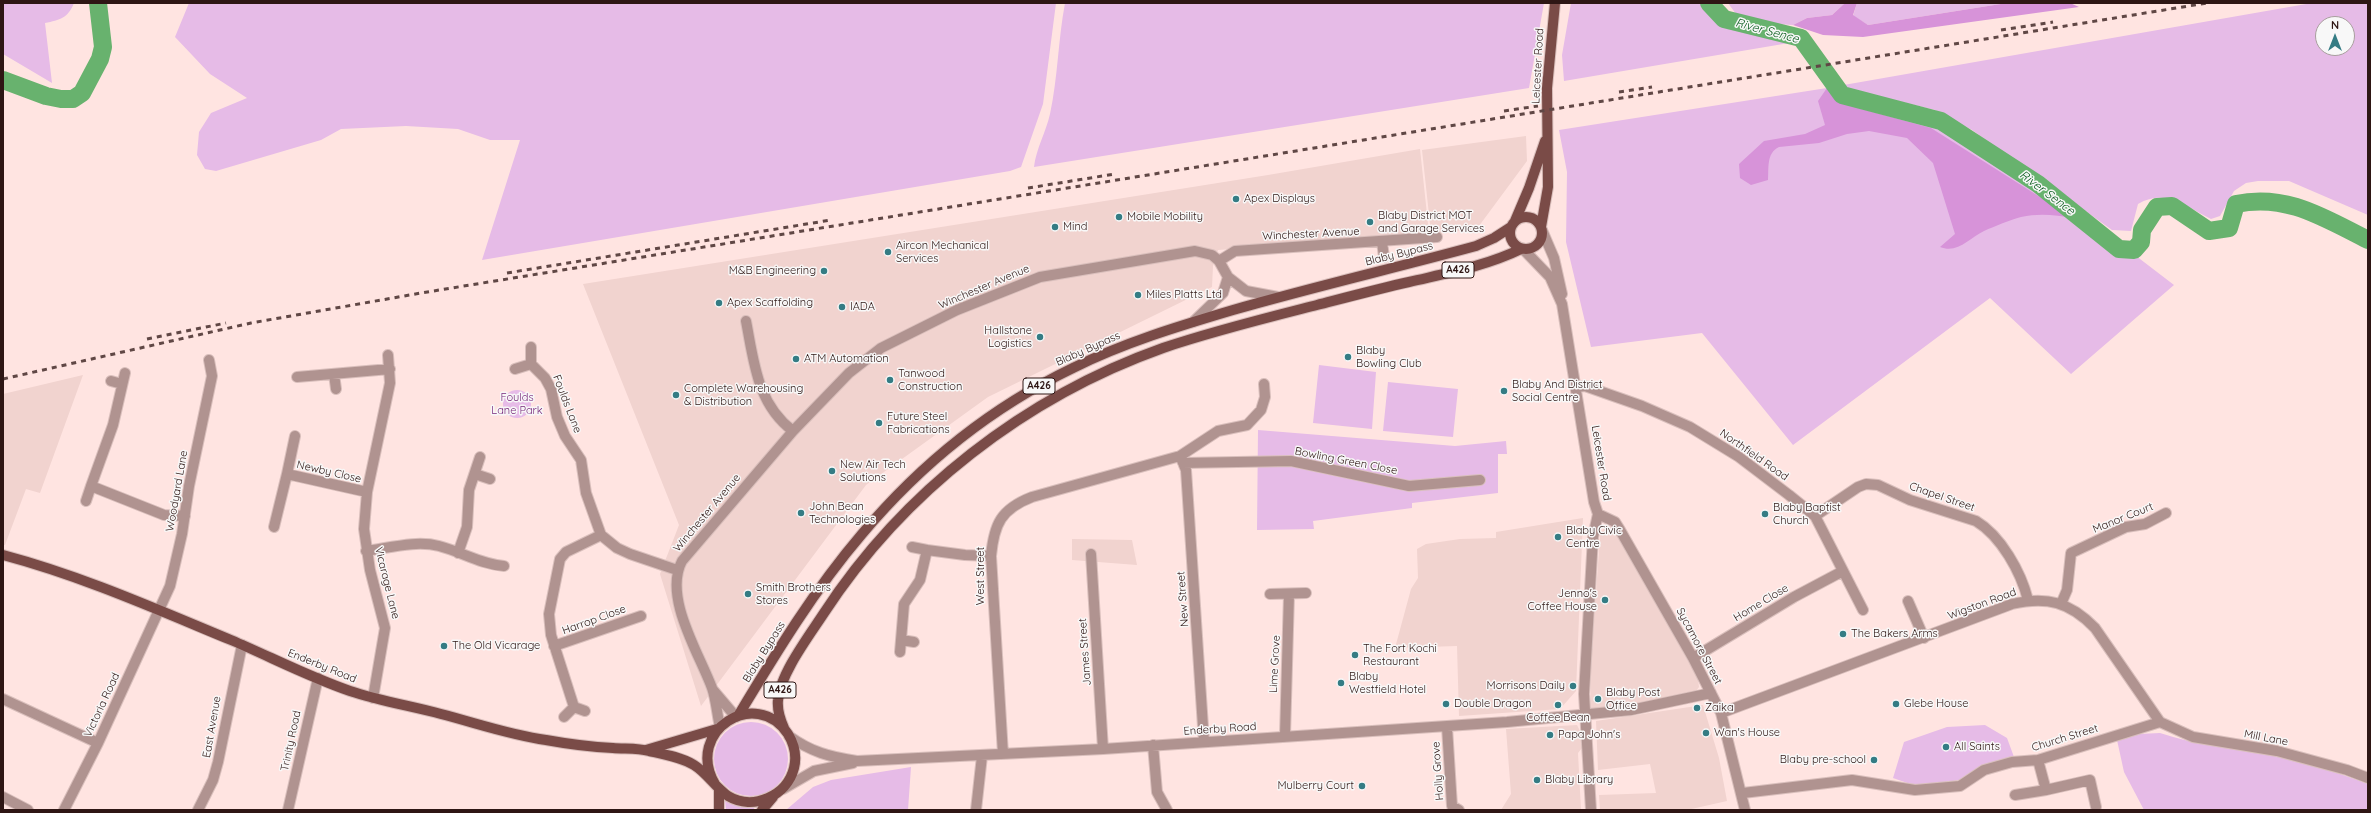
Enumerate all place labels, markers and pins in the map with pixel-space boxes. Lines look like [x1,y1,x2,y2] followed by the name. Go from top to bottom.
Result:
[1244,192,1315,206] place label: Apex Displays
[1231,194,1241,204] marker: Apex Displays
[1378,209,1484,235] place label: Blaby District MOT and Garage Services
[1127,210,1203,224] place label: Mobile Mobility
[1114,212,1124,222] marker: Mobile Mobility
[1365,217,1375,227] marker: Blaby District MOT and Garage Services
[1063,220,1087,234] place label: Mind
[1050,222,1060,232] marker: Mind
[896,239,989,265] place label: Aircon Mechanical Services
[883,247,893,257] marker: Aircon Mechanical Services
[729,264,816,278] place label: M&B Engineering
[819,266,829,276] marker: M&B Engineering
[1146,288,1222,302] place label: Miles Platts Ltd
[1133,290,1143,300] marker: Miles Platts Ltd
[727,296,813,310] place label: Apex Scaffolding
[714,298,724,308] marker: Apex Scaffolding
[850,300,875,314] place label: IADA
[837,302,847,312] marker: IADA
[984,324,1032,350] place label: Hallstone Logistics
[1035,332,1045,342] marker: Hallstone Logistics
[1356,344,1422,370] place label: Blaby Bowling Club
[804,352,889,366] place label: ATM Automation
[1343,352,1353,362] marker: Blaby Bowling Club
[791,354,801,364] marker: ATM Automation
[898,367,962,393] place label: Tanwood Construction
[885,375,895,385] marker: Tanwood Construction
[1512,378,1603,404] place label: Blaby And District Social Centre
[684,382,803,408] place label: Complete Warehousing & Distribution
[1499,386,1509,396] marker: Blaby And District Social Centre
[671,390,681,400] marker: Complete Warehousing & Distribution
[887,410,950,436] place label: Future Steel Fabrications
[874,418,884,428] marker: Future Steel Fabrications
[840,458,906,484] place label: New Air Tech Solutions
[827,466,837,476] marker: New Air Tech Solutions
[809,500,875,526] place label: John Bean Technologies
[1773,501,1841,527] place label: Blaby Baptist Church
[796,508,806,518] marker: John Bean Technologies
[1760,509,1770,519] marker: Blaby Baptist Church
[1566,524,1622,550] place label: Blaby Civic Centre
[1553,532,1563,542] marker: Blaby Civic Centre
[756,581,831,607] place label: Smith Brothers Stores
[1528,587,1597,613] place label: Jenno's Coffee House
[743,589,753,599] marker: Smith Brothers Stores
[1600,595,1610,605] marker: Jenno's Coffee House
[1851,627,1938,641] place label: The Bakers Arms
[1838,629,1848,639] marker: The Bakers Arms
[452,639,540,653] place label: The Old Vicarage
[439,641,449,651] marker: The Old Vicarage
[1363,642,1437,668] place label: The Fort Kochi Restaurant
[1350,650,1360,660] marker: The Fort Kochi Restaurant
[1349,670,1426,696] place label: Blaby Westfield Hotel
[1336,678,1346,688] marker: Blaby Westfield Hotel
[1487,679,1565,693] place label: Morrisons Daily
[1568,681,1578,691] marker: Morrisons Daily
[1606,686,1660,712] place label: Blaby Post Office
[1593,694,1603,704] marker: Blaby Post Office
[1454,697,1532,711] place label: Double Dragon
[1904,697,1968,711] place label: Glebe House
[1441,699,1451,709] marker: Double Dragon
[1891,699,1901,709] marker: Glebe House
[1553,700,1563,710] marker: Coffee Bean
[1705,701,1734,715] place label: Zaika
[1692,703,1702,713] marker: Zaika
[1526,711,1590,725] place label: Coffee Bean
[1714,726,1780,740] place label: Wan's House
[1558,728,1620,742] place label: Papa John's
[1701,728,1711,738] marker: Wan's House
[1545,730,1555,740] marker: Papa John's
[1954,740,2000,754] place label: All Saints
[1941,742,1951,752] marker: All Saints
[1780,753,1866,767] place label: Blaby pre-school
[1869,755,1879,765] marker: Blaby pre-school
[1545,773,1613,787] place label: Blaby Library
[1532,775,1542,785] marker: Blaby Library
[1277,779,1354,793] place label: Mulberry Court
[1357,781,1367,791] marker: Mulberry Court

